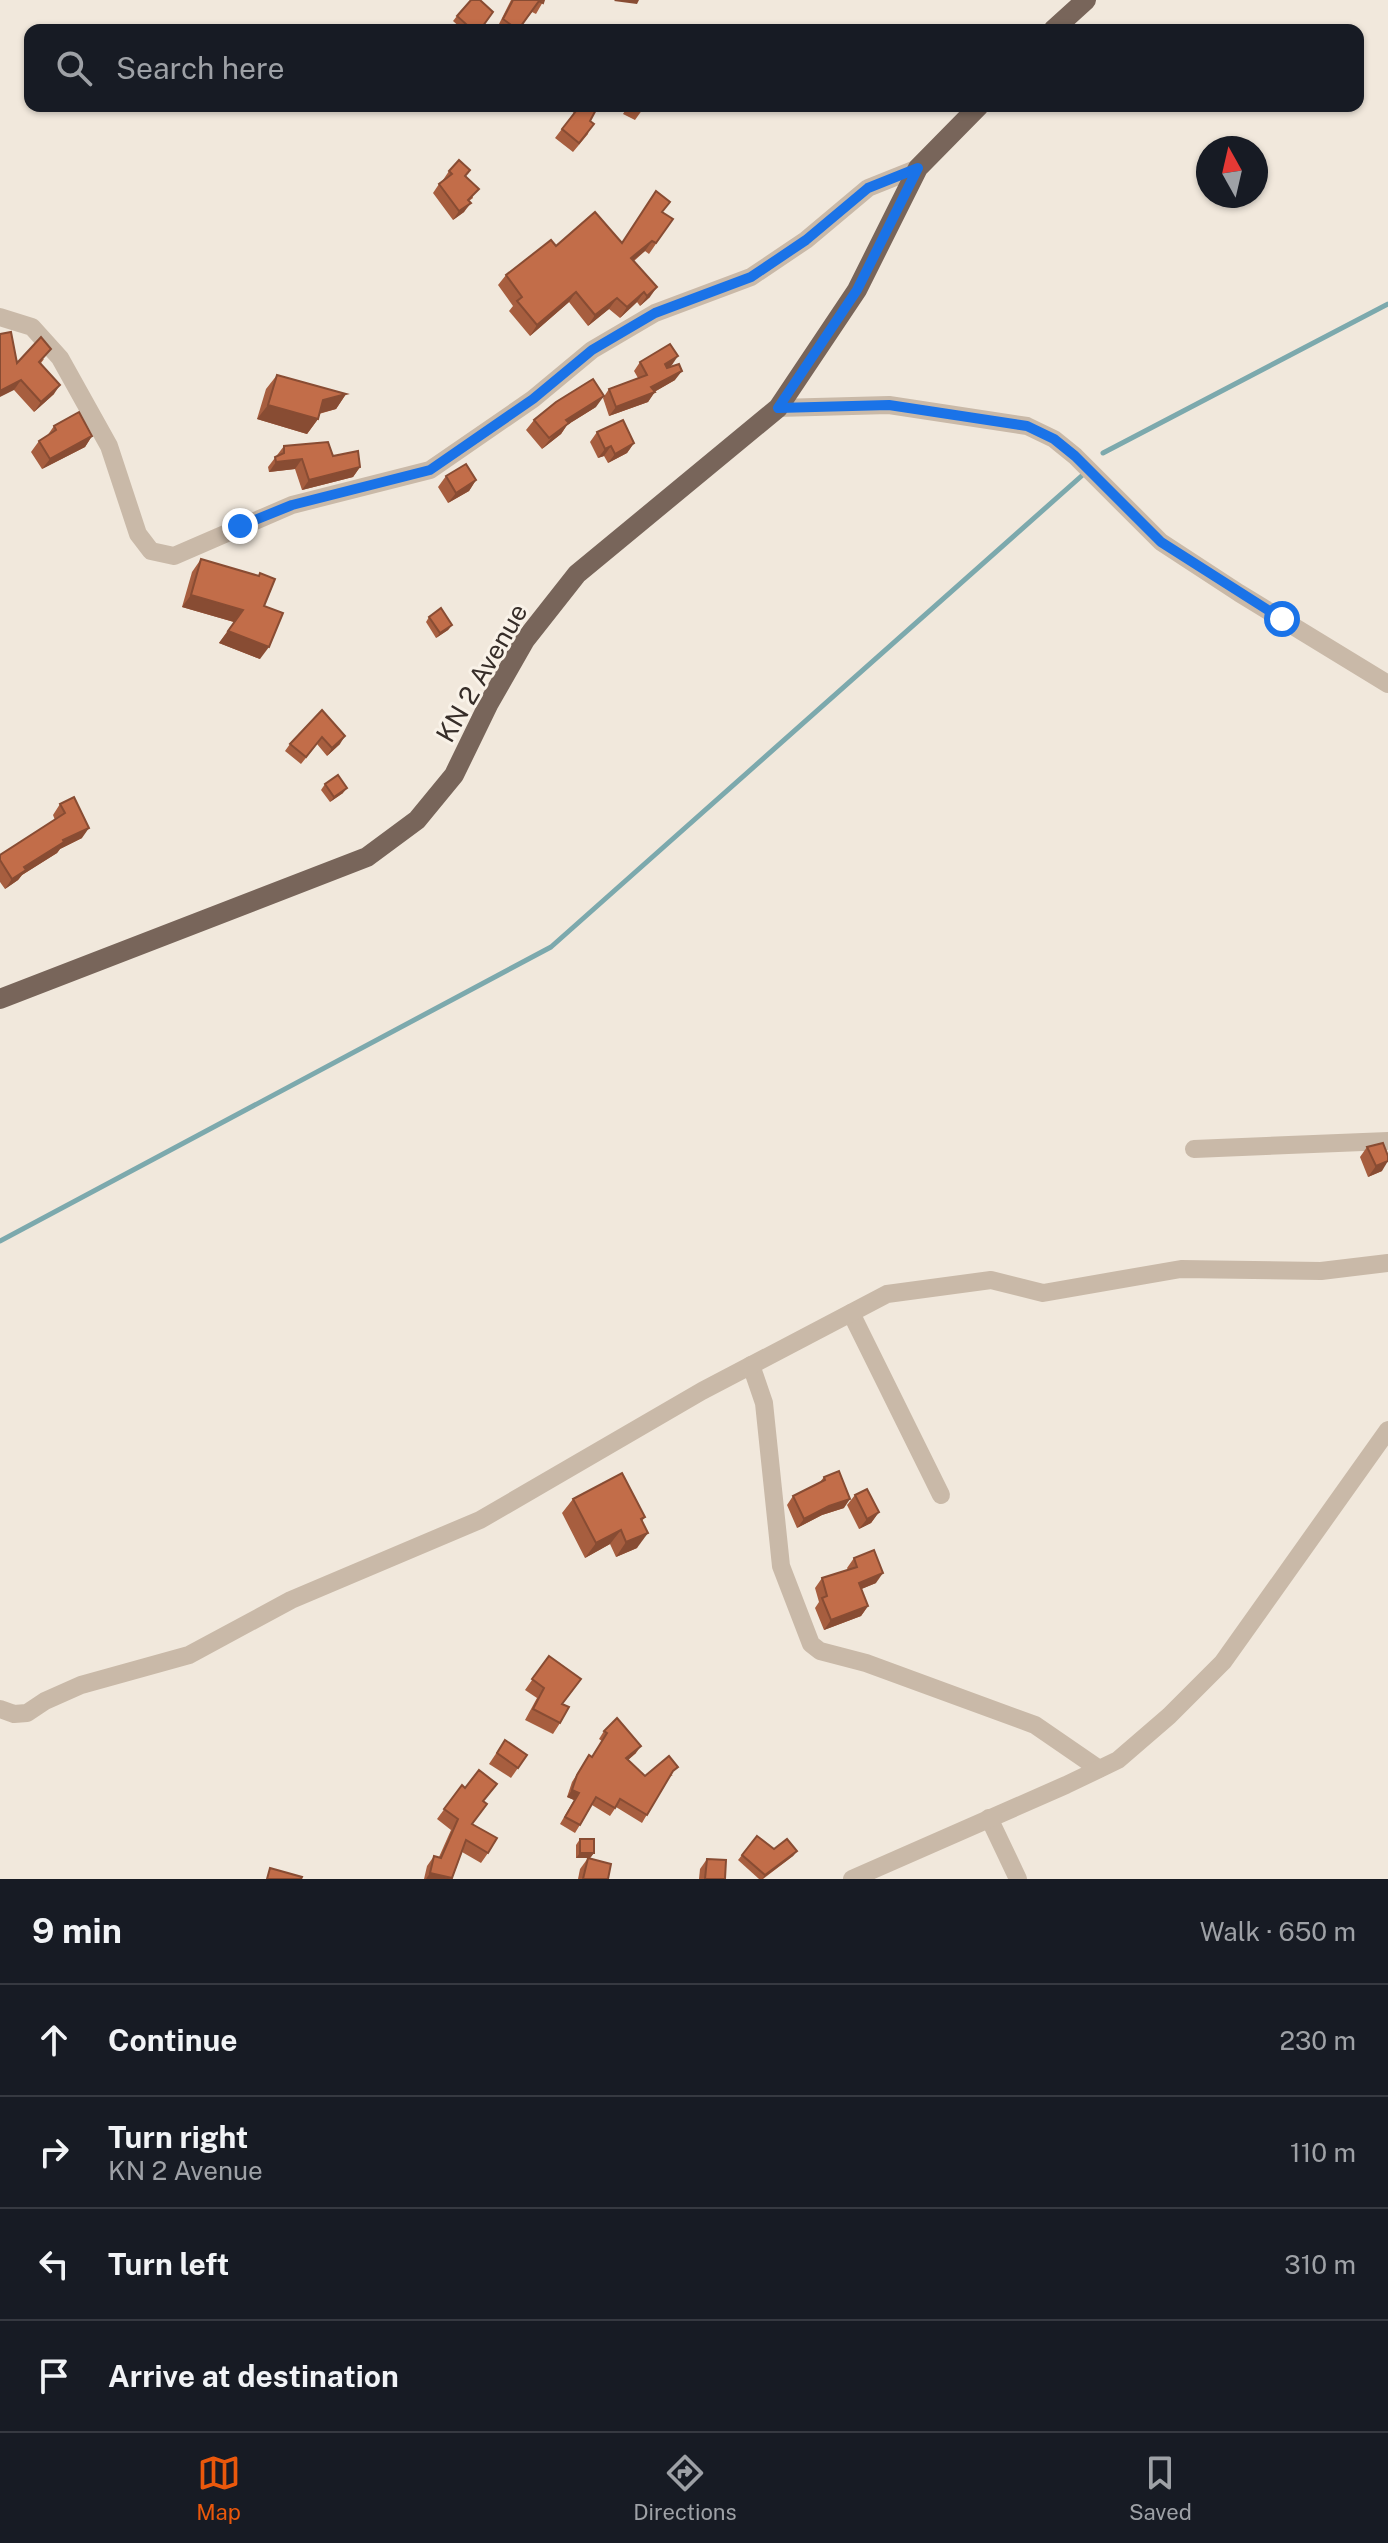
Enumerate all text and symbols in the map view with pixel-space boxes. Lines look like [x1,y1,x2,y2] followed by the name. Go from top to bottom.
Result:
[24,24,1364,112] search box
[52,46,96,90] icon: search
[116,50,284,86] text: Search here
[1196,136,1268,208] north arrow
[222,508,258,544] route end
[429,598,534,748] street label: KN 2 Avenue
[1264,601,1300,637] route start
[32,1911,122,1951] text: 9 min
[1200,1916,1356,1947] text: Walk · 650 m
[32,2018,76,2062] icon: ahead
[108,2022,238,2058] text: Continue
[1280,2025,1356,2056] text: 230 m
[108,2119,248,2155] text: Turn right
[32,2130,76,2174] icon: right
[1290,2137,1356,2168] text: 110 m
[108,2155,263,2186] text: KN 2 Avenue
[32,2242,76,2286] icon: left
[108,2246,229,2282] text: Turn left
[1284,2249,1356,2280] text: 310 m
[32,2354,76,2398] icon: arrive
[108,2358,399,2394] text: Arrive at destination
[196,2451,241,2525] tab: Map
[633,2451,737,2525] tab: Directions
[1129,2451,1192,2525] tab: Saved

